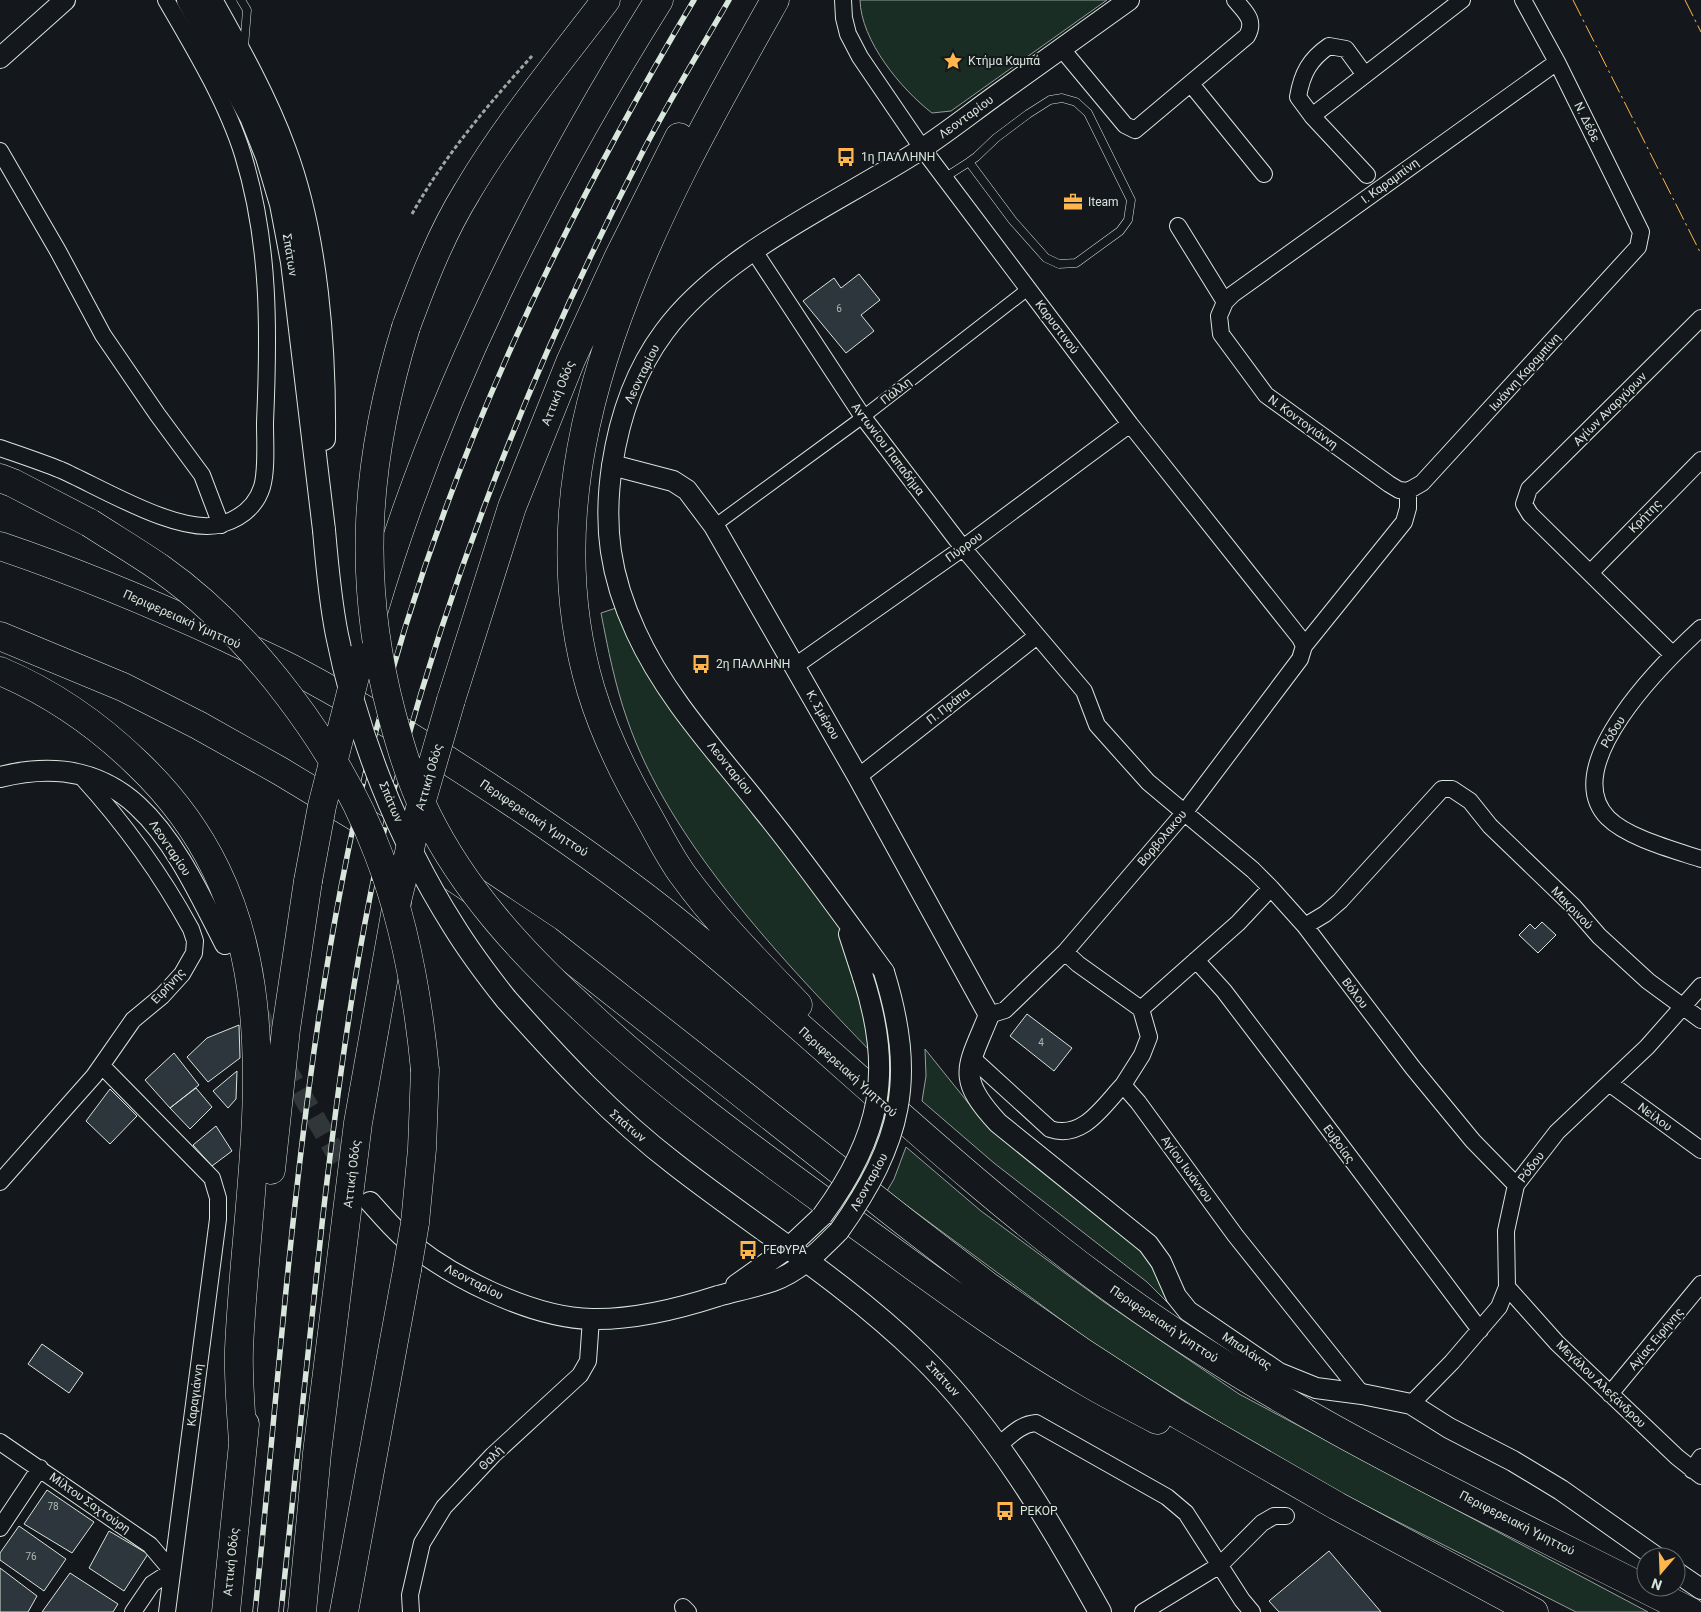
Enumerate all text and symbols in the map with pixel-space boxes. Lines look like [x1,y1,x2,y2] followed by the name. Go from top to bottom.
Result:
[942,50,964,72] place icon: Kτήμα Καμπά
[968,54,1040,68] place label: Kτήμα Καμπά
[936,93,996,141] street label: Λεονταρίου
[1571,100,1603,144] street label: Ν. Δέδε
[835,146,857,168] bus stop icon: 1η ΠΑΛΛΗΝΗ
[861,150,935,164] place label: 1η ΠΑΛΛΗΝΗ
[1359,155,1421,207] street label: Ι. Καραμπίνη
[1062,191,1084,213] office icon: Iteam
[1088,195,1119,209] place label: Iteam
[280,233,300,277] street label: Σπάτων
[1032,297,1082,357] street label: Καρυστινού
[836,303,842,314] house number: 6
[1486,330,1564,414] street label: Ιωάννη Καραμπίνη
[622,342,662,406] street label: Λεονταρίου
[539,358,577,428] street label: Αττική Οδός
[1570,369,1650,449] street label: Αγίων Αναργύρων
[878,375,914,407] street label: Πάλλη
[1265,392,1341,452] street label: Ν. Koντογιάννη
[849,400,927,498] street label: Αντωνίου Παπαδήμα
[1626,497,1664,535] street label: Κρήτης
[943,529,985,565] street label: Πύρρου
[121,587,243,651] street label: Περιφερειακή Υμηττού
[690,653,712,675] bus stop icon: 2η ΠΑΛΛΗΝΗ
[716,657,790,671] place label: 2η ΠΑΛΛΗΝΗ
[924,685,972,727] street label: Π. Πράπα
[803,688,843,742] street label: Κ. Σμέρου
[1598,714,1628,750] street label: Ρόδου
[704,739,756,797] street label: Λεονταρίου
[413,742,445,812] street label: Αττική Οδός
[477,777,591,859] street label: Περιφερειακή Υμηττού
[376,780,406,825] street label: Σπάτων
[1135,807,1189,869] street label: Βορβολακου
[146,818,194,878] street label: Λεονταρίου
[1548,884,1596,932] street label: Μακρινού
[148,965,188,1007] street label: Ειρήνης
[1339,975,1371,1011] street label: Βόλου
[796,1024,900,1120] street label: Περιφερειακή Υμηττού
[1038,1037,1044,1048] house number: 4
[1635,1100,1675,1134] street label: Νείλου
[607,1107,649,1145] street label: Σπάτων
[1320,1122,1358,1166] street label: Ευβοίας
[1158,1133,1216,1205] street label: Αγίου Ιωάννου
[341,1139,363,1209] street label: Αττική Οδός
[1515,1149,1547,1185] street label: Ρόδου
[847,1151,891,1213] street label: Λεονταρίου
[737,1239,759,1261] bus stop icon: ΓΕΦΥΡΑ
[763,1243,807,1257] place label: ΓΕΦΥΡΑ
[442,1261,506,1303] street label: Λεονταρίου
[1107,1283,1221,1365] street label: Περιφερειακή Υμηττού
[1626,1305,1686,1373] street label: Αγίας Ειρήνης
[1219,1329,1275,1373] street label: Μπαλάνας
[1553,1338,1649,1431] street label: Μεγάλου Αλεξάνδρου
[923,1359,963,1400] street label: Σπάτων
[184,1363,206,1427] street label: Καραγιάννη
[476,1443,506,1473] street label: Θαλή
[47,1470,133,1536] street label: Μίλτου Σαχτούρη
[1457,1488,1577,1558] street label: Περιφερειακή Υμηττού
[994,1500,1016,1522] bus stop icon: ΡΕΚΟΡ
[47,1501,59,1512] house number: 78
[1020,1504,1058,1518] place label: ΡΕΚΟΡ
[220,1527,242,1597] street label: Αττική Οδός
[1636,1547,1686,1597] north arrow
[25,1551,37,1562] house number: 76
[1649,1575,1664,1593] text: N

